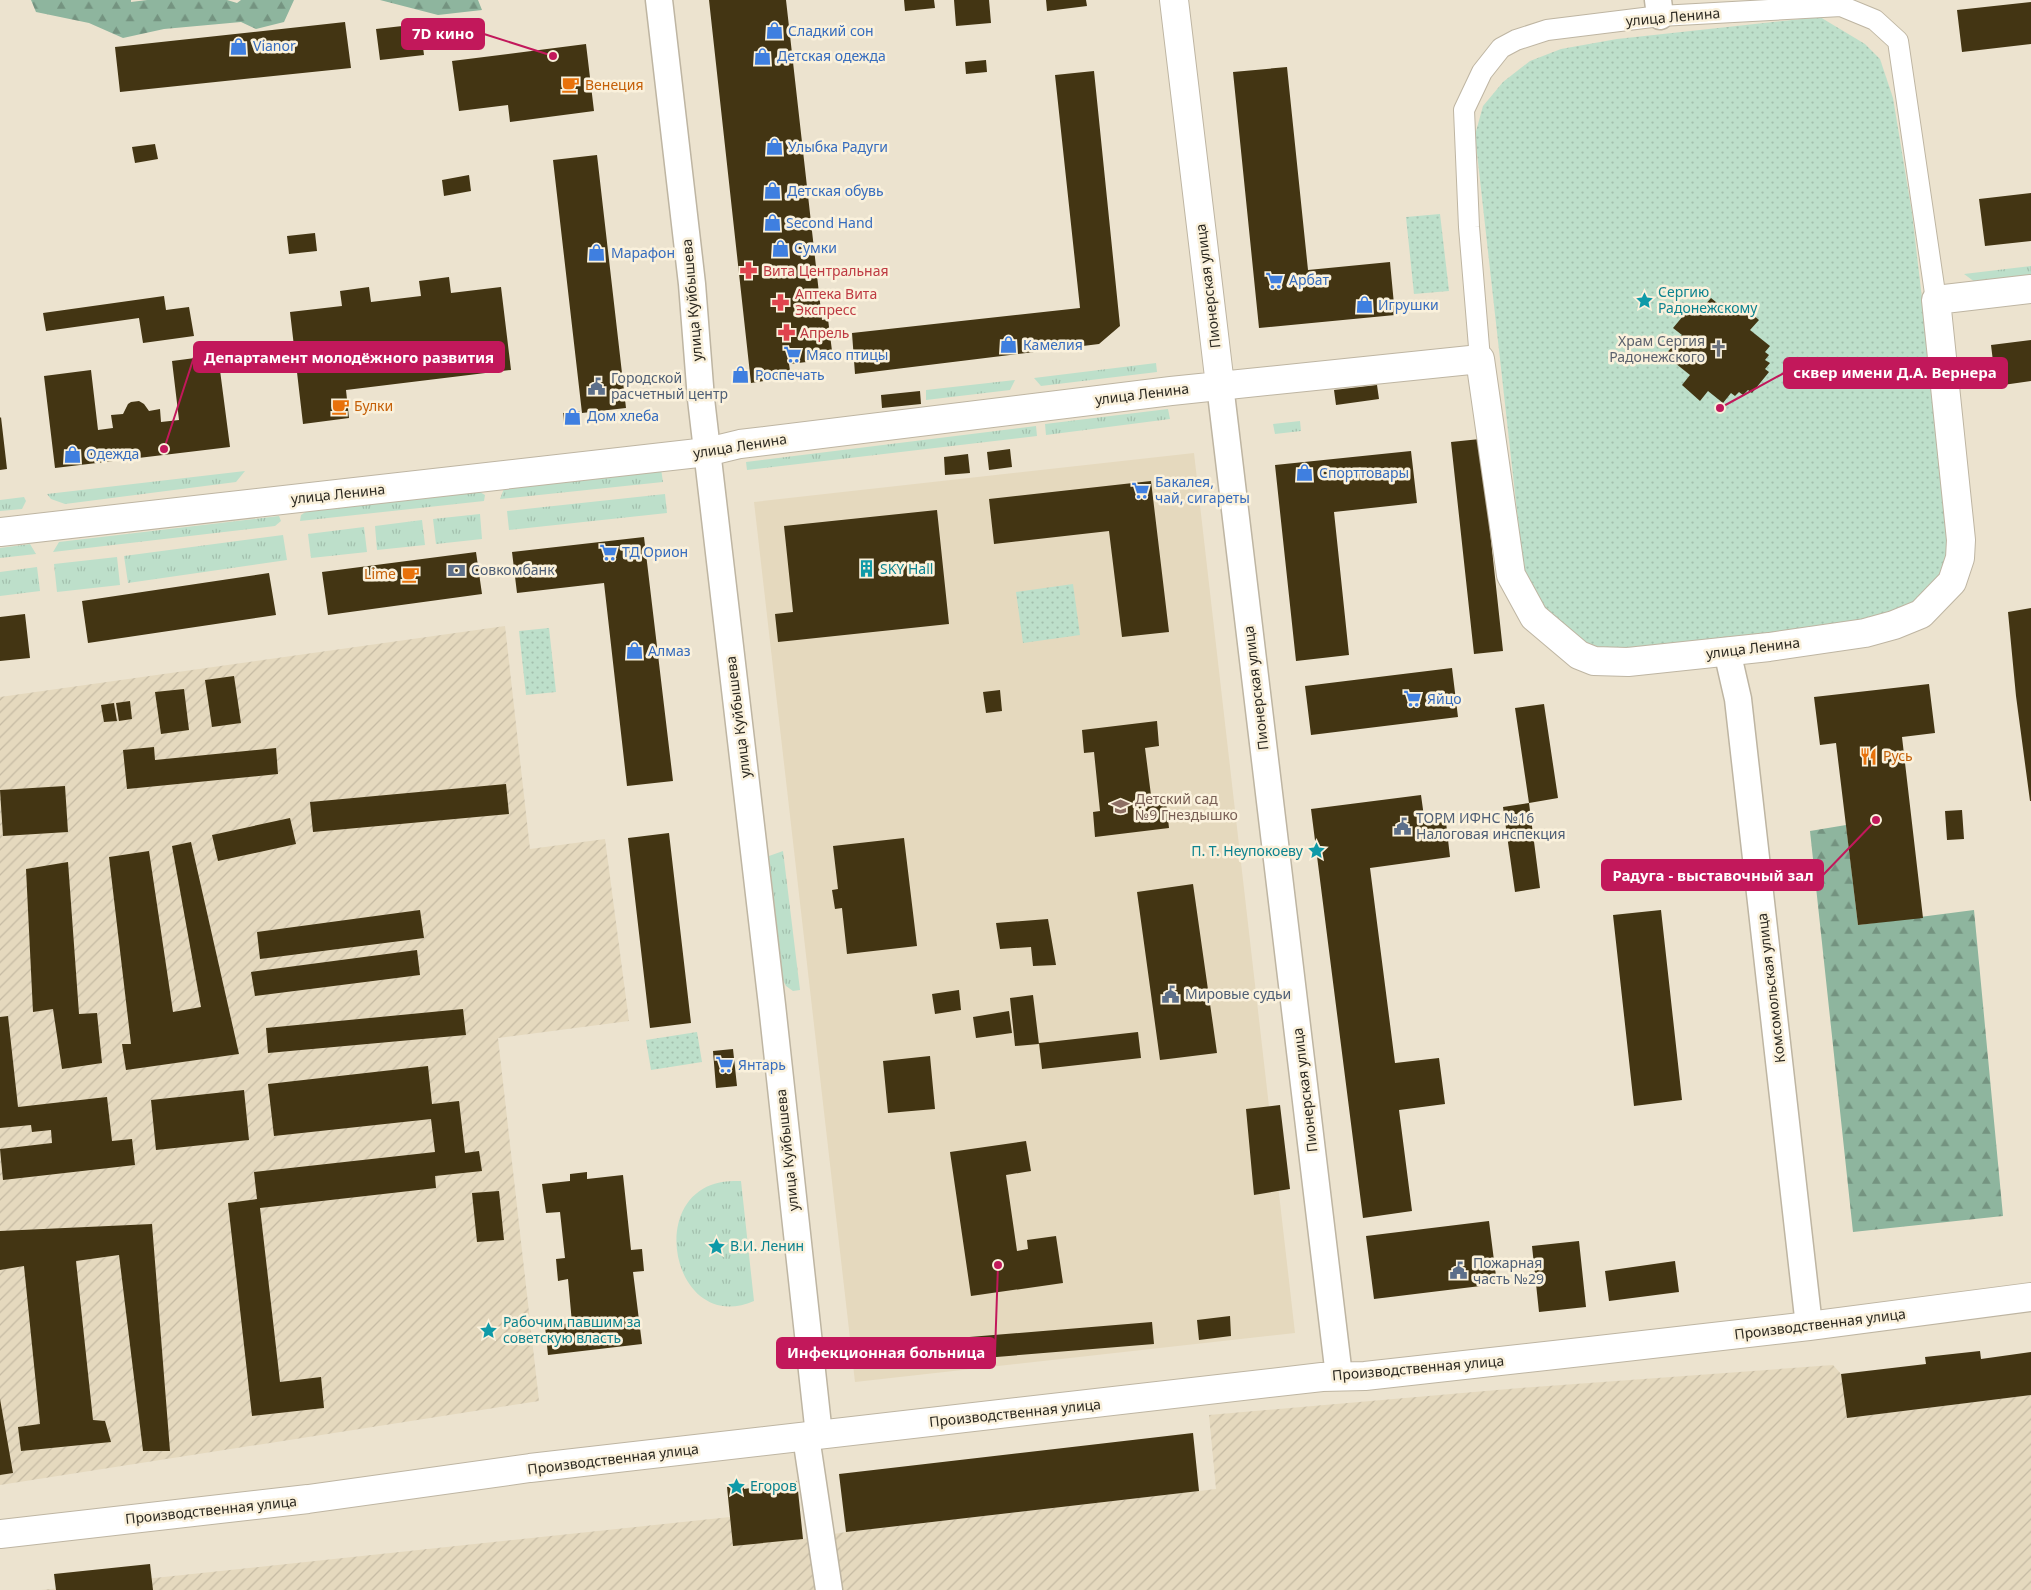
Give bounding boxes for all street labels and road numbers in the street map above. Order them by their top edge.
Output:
street label: улица Ленина [1625,3,1721,30]
street label: Пионерская улица [1190,223,1225,349]
street label: улица Куйбышева [677,238,706,362]
street label: улица Ленина [1094,378,1190,409]
street label: улица Ленина [692,429,788,462]
street label: улица Ленина [290,479,386,508]
street label: Пионерская улица [1238,625,1273,751]
street label: улица Ленина [1705,632,1801,663]
street label: улица Куйбышева [721,655,754,779]
street label: Комсомольская улица [1752,912,1789,1064]
street label: Пионерская улица [1287,1027,1322,1153]
street label: улица Куйбышева [771,1088,802,1212]
street label: Производственная улица [1733,1304,1907,1343]
street label: Производственная улица [1331,1351,1505,1384]
street label: Производственная улица [928,1394,1102,1431]
street label: Производственная улица [526,1439,700,1478]
street label: Производственная улица [124,1491,298,1528]

